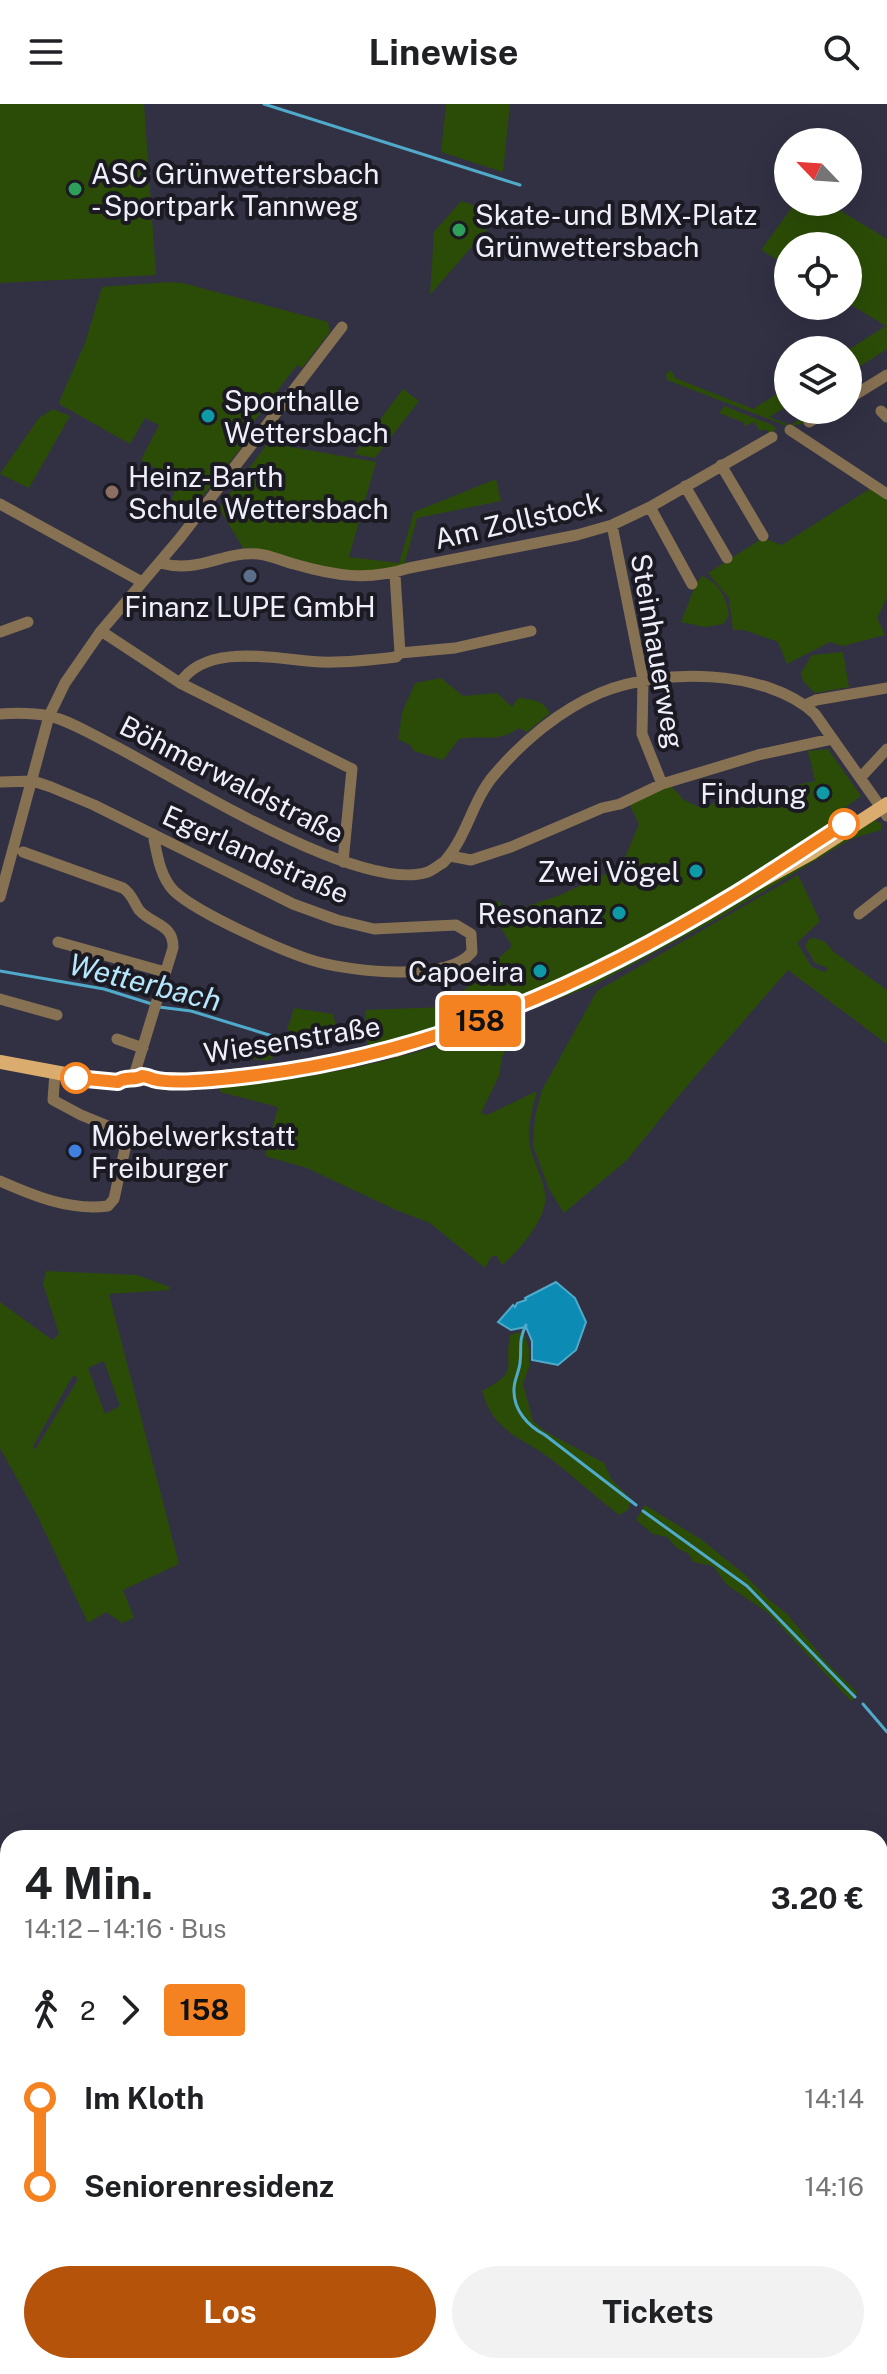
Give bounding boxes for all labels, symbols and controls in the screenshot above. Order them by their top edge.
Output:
icon: menu [24,30,68,74]
icon: search [819,30,863,74]
text: Linewise [369,31,518,73]
north arrow [774,128,862,216]
map controls [774,128,862,424]
place label: ASC Grünwettersbach - Sportpark Tannweg [91,157,379,222]
marker: ASC Grünwettersbach - Sportpark Tannweg [66,180,84,198]
place label: Skate- und BMX-Platz Grünwettersbach [475,198,757,263]
marker: Skate- und BMX-Platz Grünwettersbach [450,221,468,239]
button: locate [774,232,862,320]
button: layers [774,336,862,424]
place label: Sporthalle Wettersbach [224,384,389,449]
marker: Sporthalle Wettersbach [199,407,217,425]
place label: Heinz-Barth Schule Wettersbach [128,460,389,525]
marker: Heinz-Barth Schule Wettersbach [103,483,121,501]
street label: Am Zollstock [431,485,605,555]
street label: Steinhauerweg [625,551,691,751]
marker: Finanz LUPE GmbH [241,567,259,585]
place label: Finanz LUPE GmbH [124,590,376,623]
street label: Böhmerwaldstraße [115,708,349,850]
place label: Findung [700,777,807,810]
marker: Findung [814,784,832,802]
street label: Egerlandstraße [158,798,354,910]
unlabelled marker [829,809,859,839]
place label: Zwei Vögel [537,855,680,888]
marker: Zwei Vögel [687,862,705,880]
place label: Resonanz [478,897,603,930]
marker: Resonanz [610,904,628,922]
water label: Wetterbach [65,946,225,1018]
place label: Capoeira [408,955,524,988]
marker: Capoeira [531,962,549,980]
line badge: 158 [434,995,526,1047]
text: 158 [455,1004,505,1037]
street label: Wiesenstraße [201,1009,383,1069]
unlabelled marker [61,1063,91,1093]
place label: Möbelwerkstatt Freiburger [91,1119,296,1184]
marker: Möbelwerkstatt Freiburger [66,1142,84,1160]
text: 4 Min. [24,1857,153,1909]
text: 3.20 € [771,1880,864,1916]
text: 14:12 – 14:16 · Bus [24,1913,226,1944]
icon: walk [24,1988,68,2032]
icon: forward [108,1988,152,2032]
text: 158 [180,1993,229,2026]
text: 2 [80,1995,96,2026]
text: Im Kloth [84,2080,204,2116]
text: 14:14 [804,2083,864,2114]
text: Seniorenresidenz [84,2168,334,2204]
text: 14:16 [804,2171,864,2202]
button: Los [24,2266,436,2358]
button: Tickets [452,2266,864,2358]

